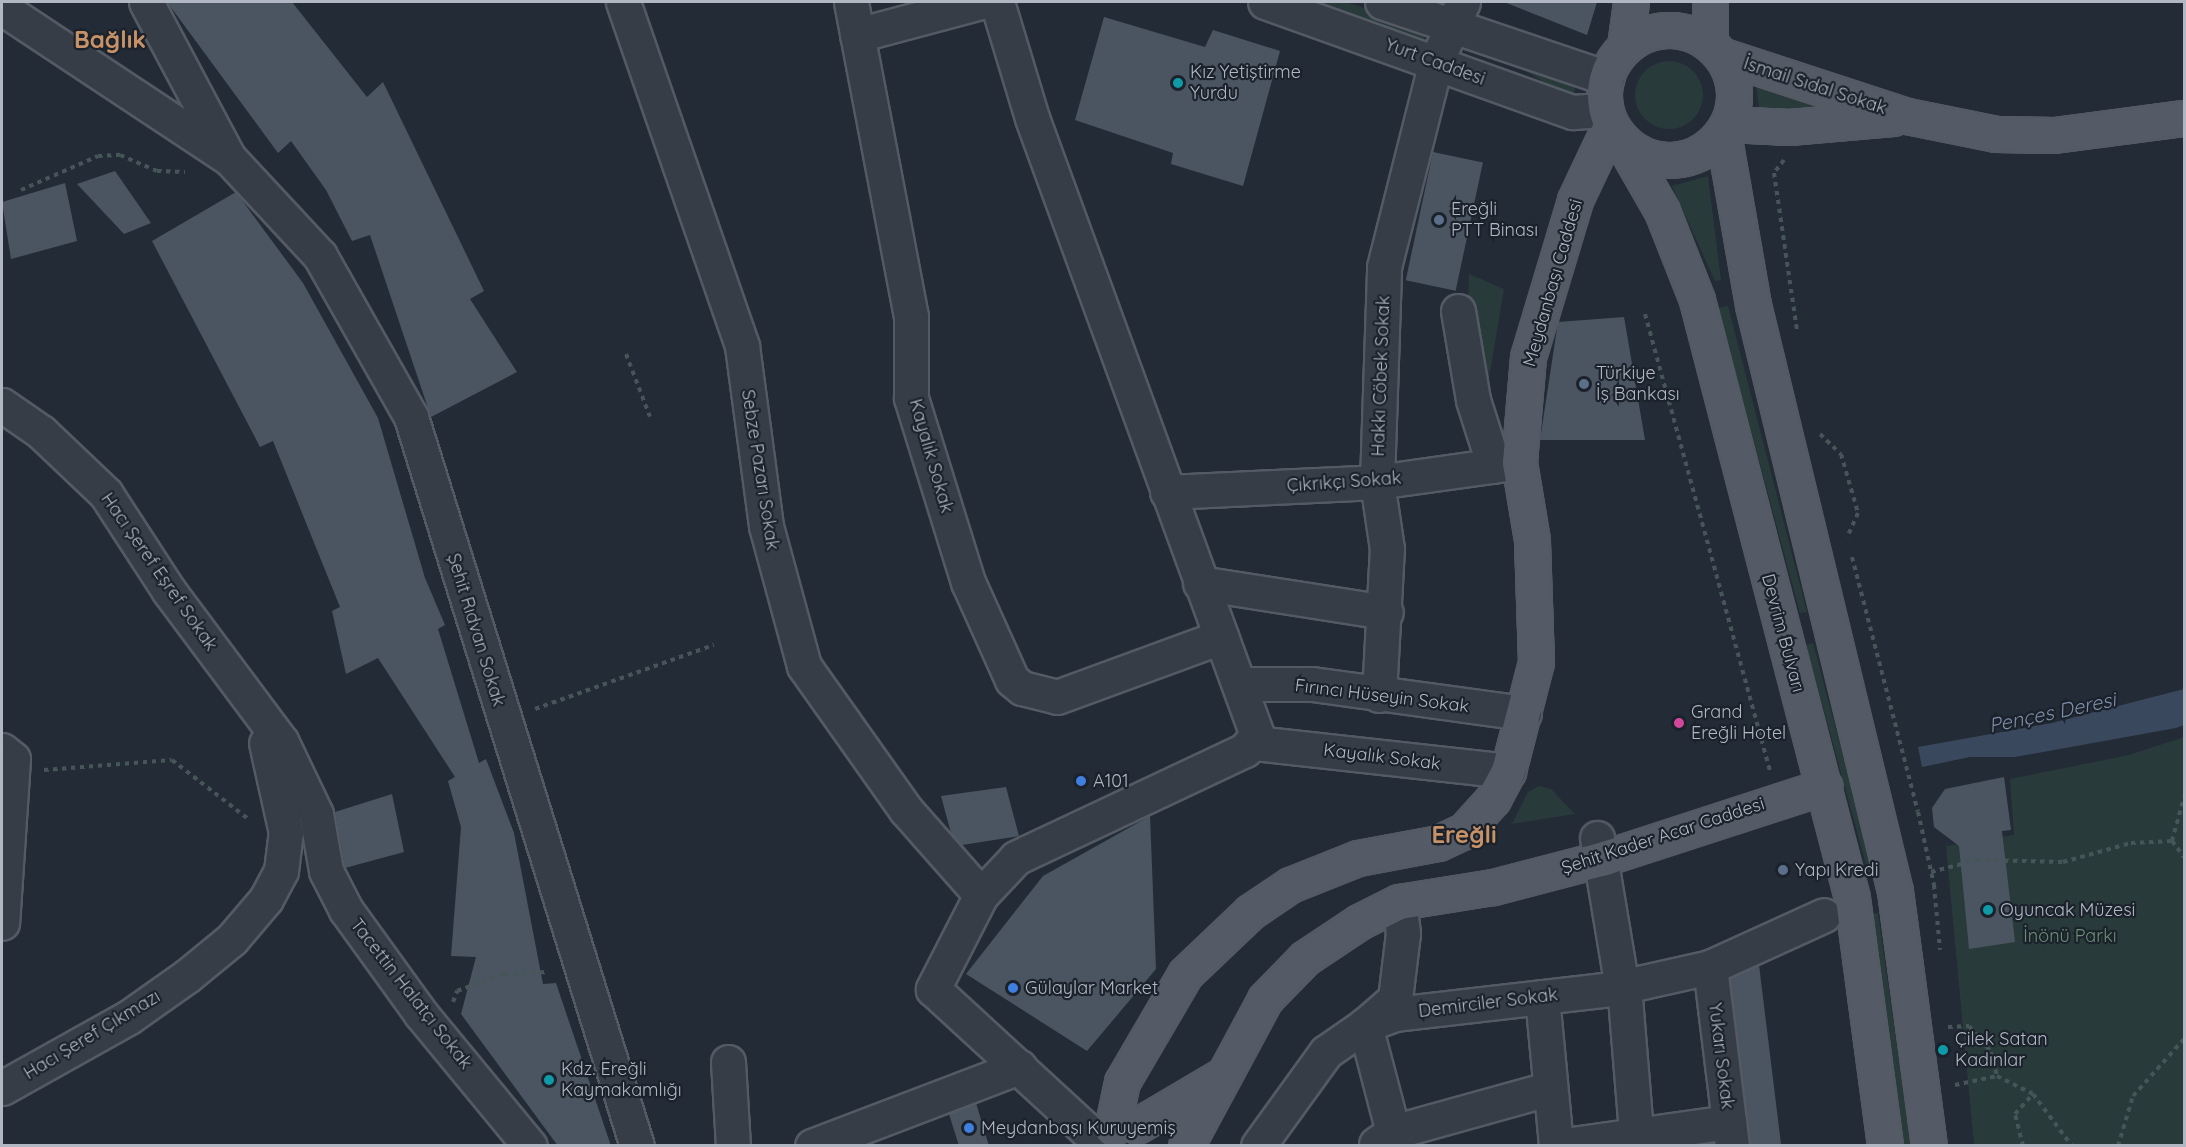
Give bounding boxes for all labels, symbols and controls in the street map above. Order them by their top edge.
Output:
district label: Bağlık [74,26,146,54]
street label: Yurt Caddesi [1382,34,1488,90]
street label: İsmail Sıdal Sokak [1741,53,1889,119]
place label: Kız Yetiştirme Yurdu [1190,62,1301,104]
marker: Kız Yetiştirme Yurdu [1171,76,1185,90]
street label: Meydanbaşı Caddesi [1519,197,1587,369]
place label: Ereğli PTT Binası [1451,199,1538,242]
marker: Ereğli PTT Binası [1432,213,1446,227]
street label: Hakkı Cöbek Sokak [1367,295,1395,457]
place label: Türkiye İş Bankası [1596,363,1680,406]
marker: Türkiye İş Bankası [1577,377,1591,391]
street label: Sebze Pazarı Sokak [737,388,783,552]
street label: Kayalık Sokak [904,396,958,516]
street label: Çıkrıkçı Sokak [1286,467,1402,497]
street label: Hacı Şeref Eşref Sokak [96,489,222,655]
street label: Şehit Rıdvan Sokak [442,551,510,709]
street label: Devrim Bulvarı [1757,571,1809,695]
street label: Fırıncı Hüseyin Sokak [1294,675,1470,717]
water label: Pençes Deresi [1986,687,2118,737]
place label: Grand Ereğli Hotel [1691,702,1786,744]
marker: Grand Ereğli Hotel [1672,716,1686,730]
street label: Kayalık Sokak [1322,739,1442,775]
place label: A101 [1093,770,1129,792]
marker: A101 [1074,774,1088,788]
street label: Şehit Kader Acar Caddesi [1559,793,1767,879]
district label: Ereğli [1431,821,1497,849]
place label: Yapı Kredi [1795,859,1879,881]
marker: Yapı Kredi [1776,863,1790,877]
place label: Oyuncak Müzesi [2000,899,2135,921]
marker: Oyuncak Müzesi [1981,903,1995,917]
street label: Tacettin Halatçı Sokak [346,914,476,1074]
park label: İnönü Parkı [2023,925,2117,947]
place label: Gülaylar Market [1025,977,1158,999]
marker: Gülaylar Market [1006,981,1020,995]
street label: Demirciler Sokak [1417,984,1559,1022]
street label: Hacı Şeref Çıkmazı [20,986,164,1084]
street label: Yukarı Sokak [1704,1001,1738,1111]
place label: Çilek Satan Kadınlar [1955,1029,2048,1072]
marker: Çilek Satan Kadınlar [1936,1043,1950,1057]
place label: Kdz. Ereğli Kaymakamlığı [561,1059,682,1102]
marker: Kdz. Ereğli Kaymakamlığı [542,1073,556,1087]
place label: Meydanbaşı Kuruyemiş [981,1117,1176,1139]
marker: Meydanbaşı Kuruyemiş [962,1121,976,1135]

